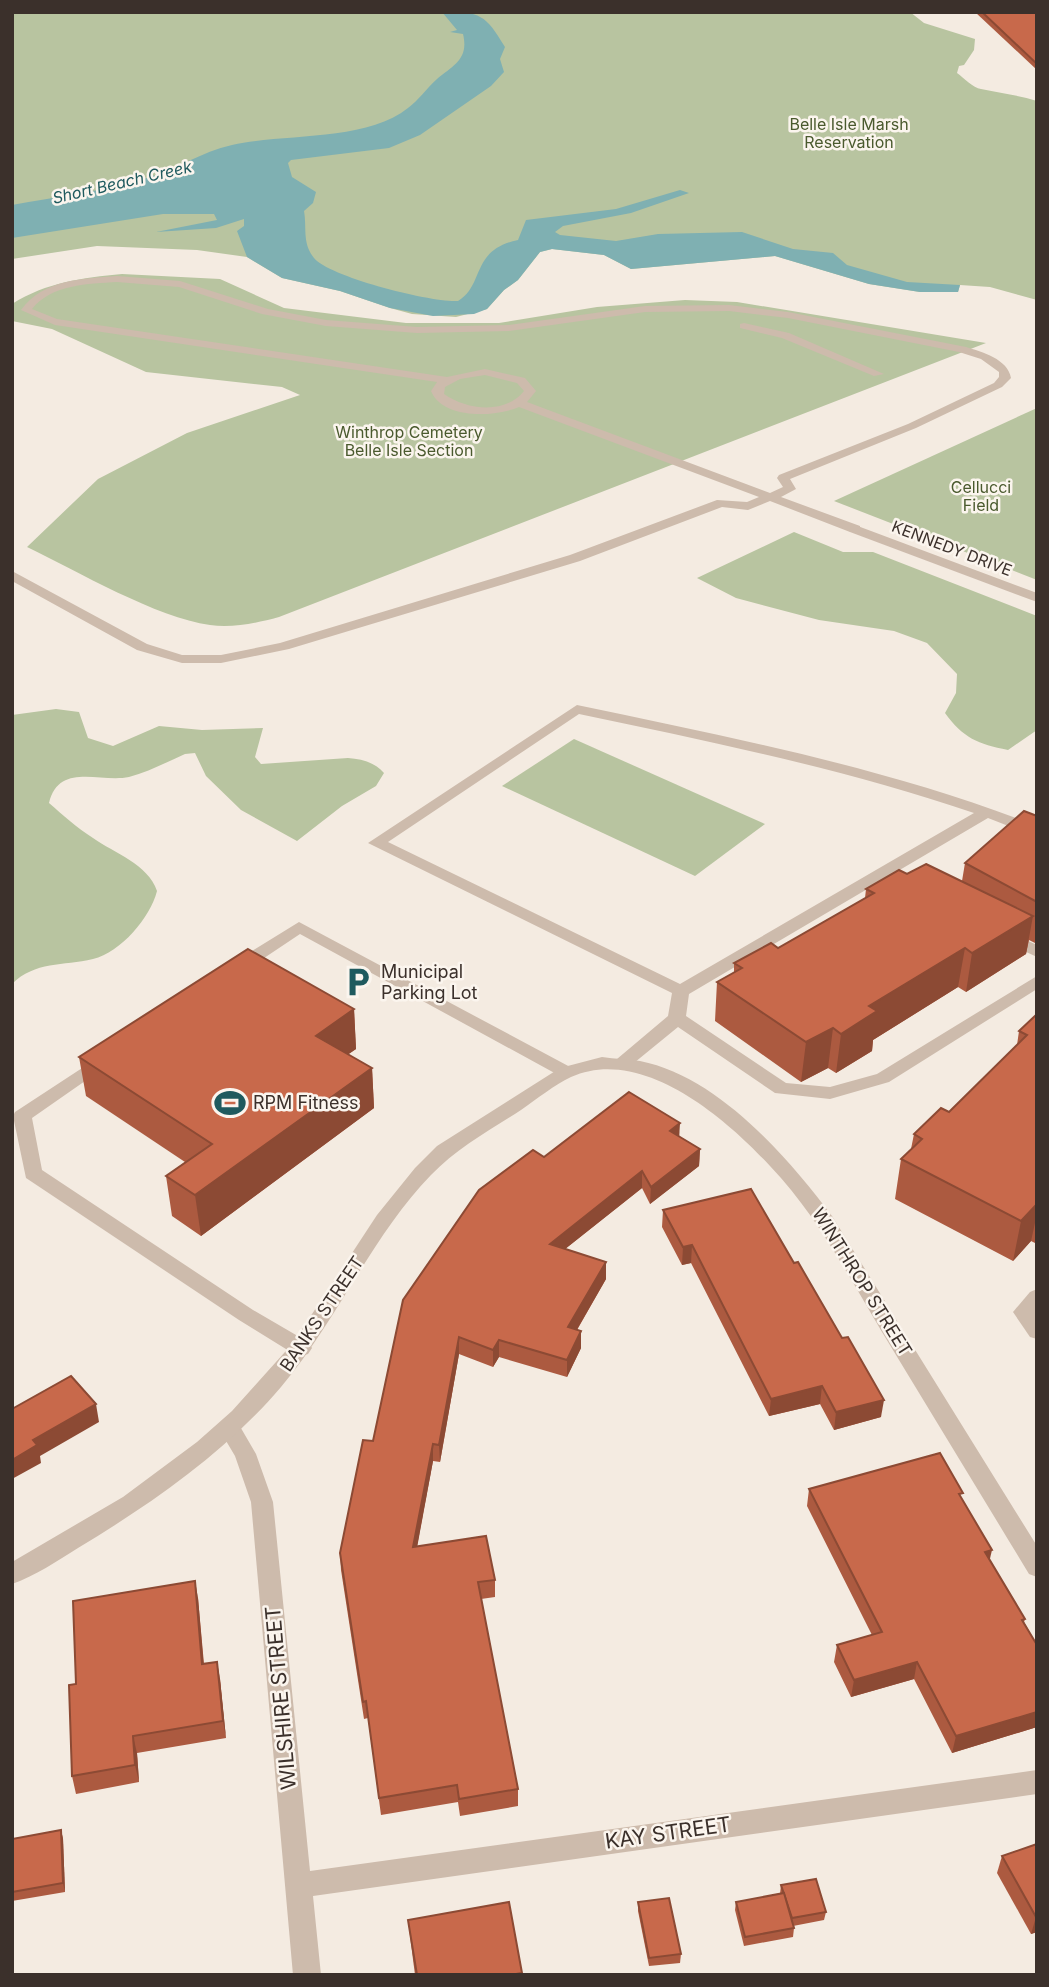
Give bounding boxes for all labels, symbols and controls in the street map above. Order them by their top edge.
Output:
park label: Belle Isle Marsh Reservation [789,114,909,152]
water label: Short Beach Creek [50,156,194,208]
park label: Winthrop Cemetery Belle Isle Section [335,422,483,460]
park label: Cellucci Field [951,477,1011,515]
street label: KENNEDY DRIVE [889,516,1015,580]
place label: Municipal Parking Lot [381,961,478,1003]
parking icon: Municipal Parking Lot [341,965,375,999]
sports icon: RPM Fitness [213,1086,247,1120]
place label: RPM Fitness [253,1092,358,1113]
street label: WINTHROP STREET [808,1204,917,1360]
street label: BANKS STREET [275,1252,368,1375]
street label: WILSHIRE STREET [260,1605,301,1791]
street label: KAY STREET [604,1811,732,1854]

